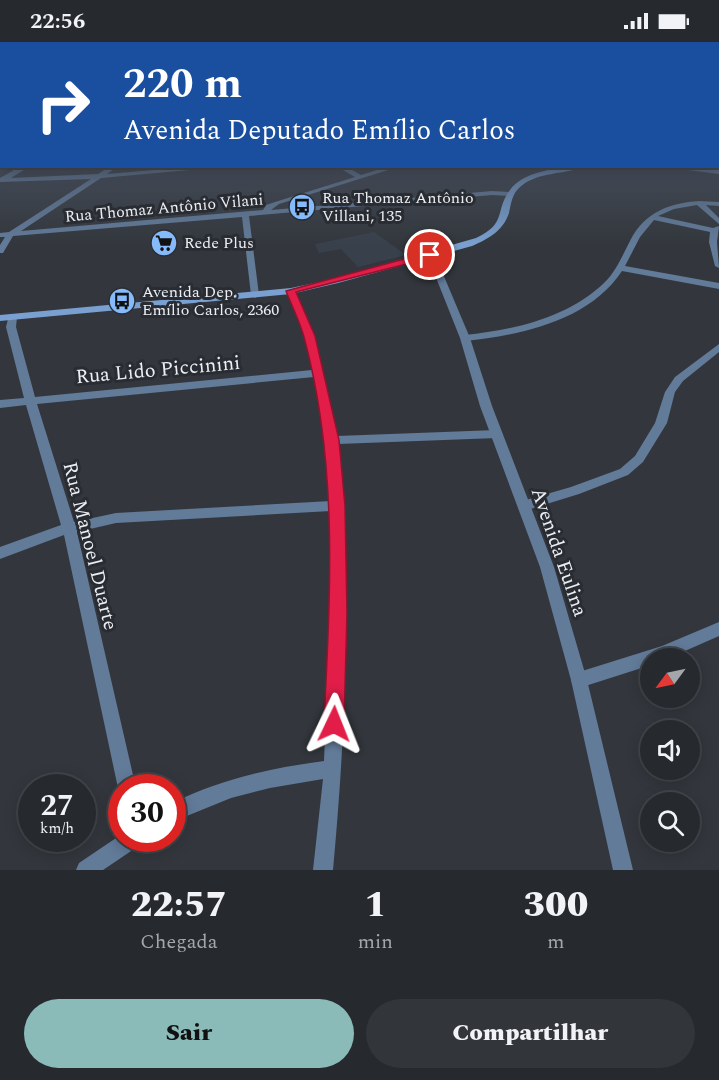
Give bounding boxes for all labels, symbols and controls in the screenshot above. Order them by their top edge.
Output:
text: 22:56 [30,5,85,38]
text: 220 m [123,53,242,116]
icon: right [24,66,102,144]
text: Avenida Deputado Emílio Carlos [123,110,515,152]
place label: Rua Thomaz Antônio Villani, 135 [322,186,474,228]
street label: Rua Thomaz Antônio Vilani [64,187,264,229]
bus stop icon: Rua Thomaz Antônio Villani, 135 [287,192,317,222]
supermarket icon: Rede Plus [149,228,179,258]
pin [404,229,455,280]
place label: Rede Plus [184,231,254,255]
icon: arrive [413,238,446,271]
place label: Avenida Dep. Emílio Carlos, 2360 [142,280,279,322]
bus stop icon: Avenida Dep. Emílio Carlos, 2360 [107,286,137,316]
street label: Rua Lido Piccinini [74,348,242,392]
street label: Rua Manoel Duarte [55,459,125,633]
street label: Avenida Eulina [523,483,595,621]
north arrow [640,648,700,708]
map controls [640,648,700,852]
position arrow [302,692,366,756]
button: sound [640,720,700,780]
speed limit sign: 30 [108,774,186,852]
text: 27 [40,783,74,829]
button: search [640,792,700,852]
text: km/h [40,817,74,840]
text: 22:57 [131,878,227,933]
text: 1 [365,878,386,933]
text: 300 [524,878,588,933]
text: Chegada [140,927,218,957]
text: min [358,927,393,957]
text: m [547,927,565,957]
button: Sair [24,999,354,1068]
button: Compartilhar [366,999,695,1068]

